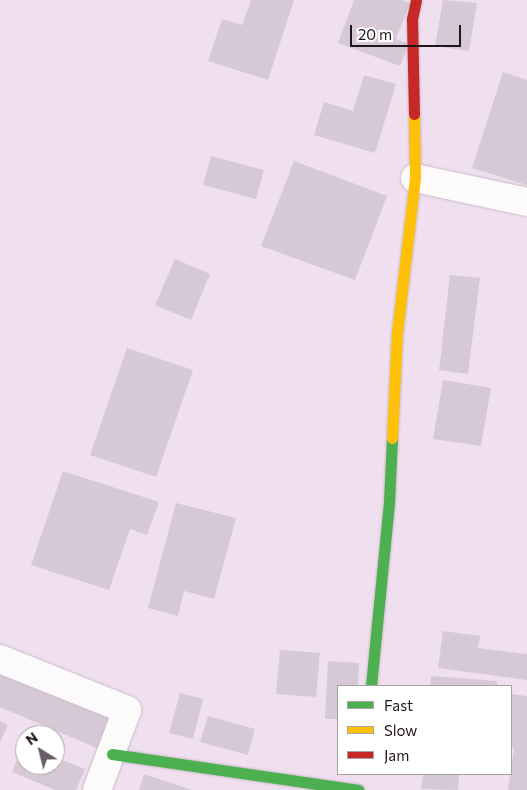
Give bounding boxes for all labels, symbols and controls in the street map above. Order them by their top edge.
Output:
scale bar [352,15,463,47]
text: 20 m [358,25,392,43]
legend [337,685,512,775]
text: Fast [384,696,413,714]
text: Slow [384,721,417,739]
north arrow [15,725,65,775]
text: N [22,728,41,748]
text: Jam [384,746,409,764]

